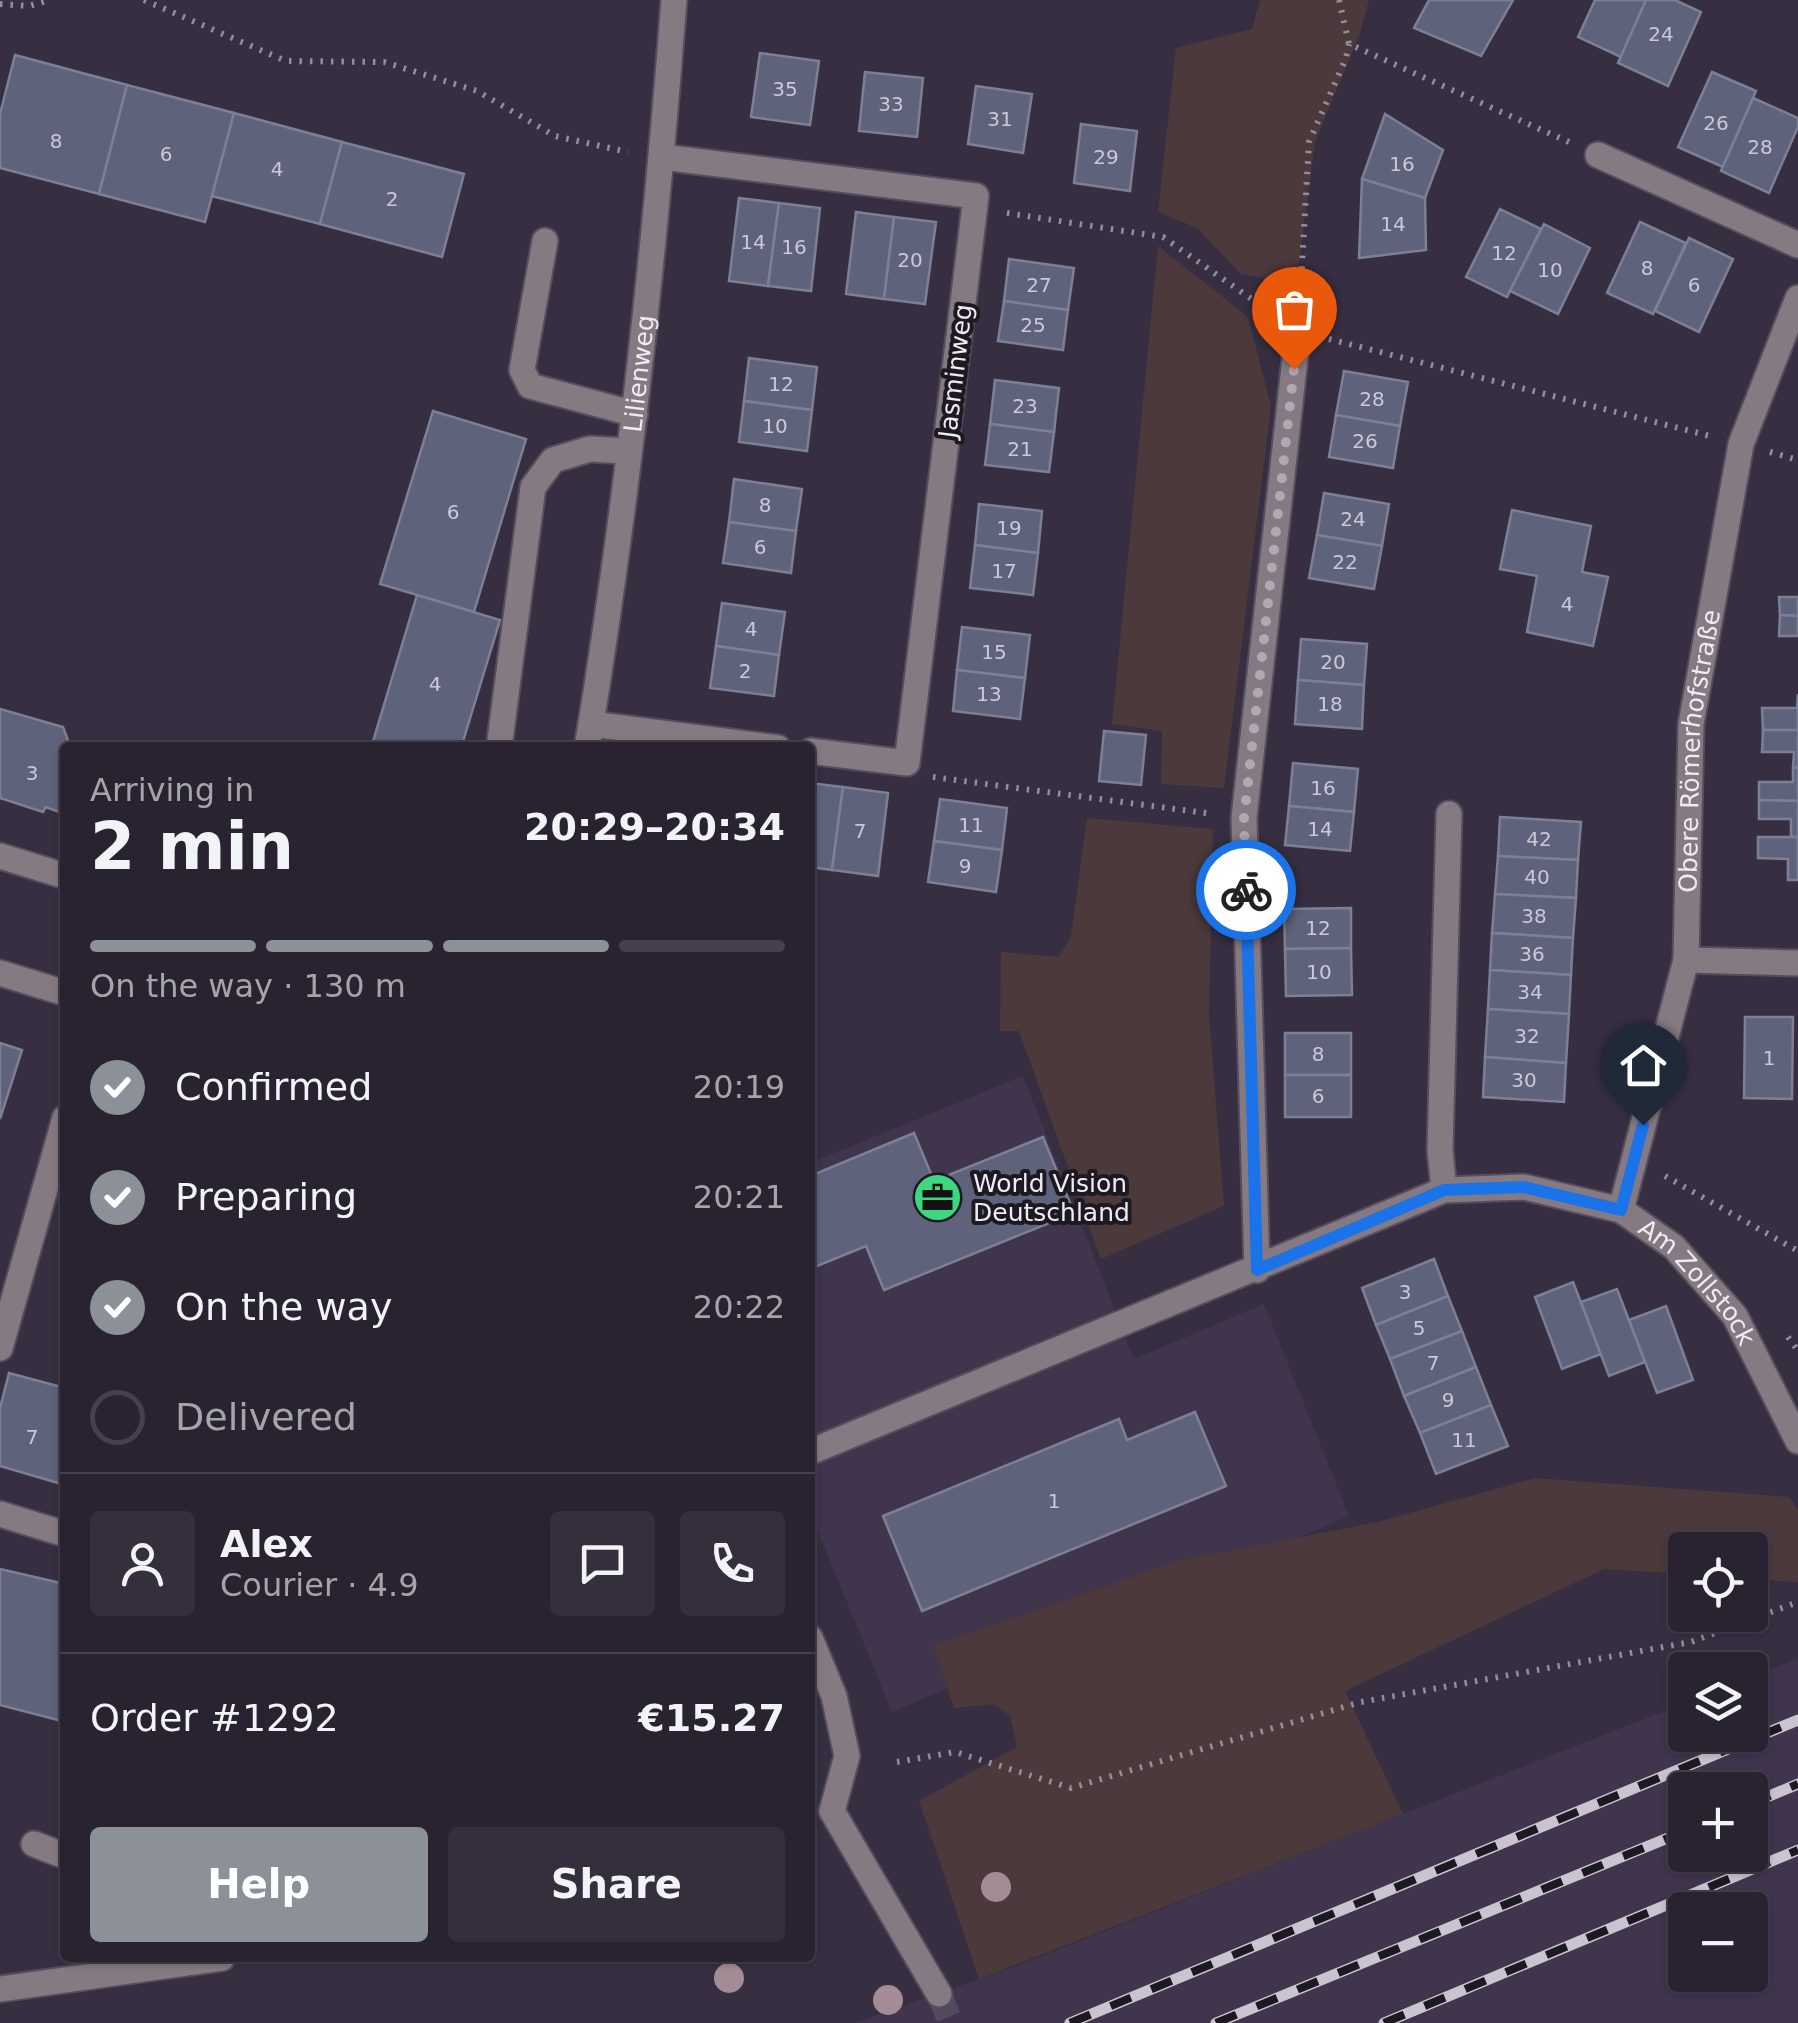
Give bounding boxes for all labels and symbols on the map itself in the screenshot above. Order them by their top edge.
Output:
house number: 24 [1648,22,1674,46]
house number: 35 [772,77,798,101]
house number: 33 [878,92,904,116]
house number: 31 [987,107,1013,131]
house number: 26 [1703,111,1729,135]
house number: 8 [50,129,62,153]
house number: 28 [1747,135,1773,159]
house number: 6 [160,142,172,166]
house number: 29 [1093,145,1119,169]
house number: 16 [1389,152,1415,176]
house number: 4 [271,157,283,181]
house number: 2 [386,187,398,211]
house number: 14 [1380,212,1406,236]
house number: 14 [740,230,766,254]
house number: 16 [781,235,807,259]
house number: 12 [1491,241,1517,265]
house number: 20 [897,248,923,272]
house number: 8 [1641,256,1653,280]
house number: 10 [1537,258,1563,282]
pin [1252,267,1337,370]
house number: 27 [1026,273,1052,297]
house number: 6 [1688,273,1700,297]
street label: Jasminweg [933,303,978,442]
house number: 25 [1020,313,1046,337]
street label: Lilienweg [618,314,660,434]
house number: 12 [768,372,794,396]
house number: 28 [1359,387,1385,411]
house number: 23 [1012,394,1038,418]
house number: 10 [762,414,788,438]
house number: 26 [1352,429,1378,453]
house number: 21 [1007,437,1033,461]
house number: 8 [759,493,771,517]
house number: 6 [447,500,459,524]
house number: 24 [1340,507,1366,531]
house number: 19 [996,516,1022,540]
house number: 6 [754,535,766,559]
house number: 22 [1332,550,1358,574]
house number: 17 [991,559,1017,583]
house number: 4 [1561,592,1573,616]
street label: Obere Römerhofstraße [1673,607,1726,893]
house number: 4 [745,617,757,641]
house number: 15 [981,640,1007,664]
house number: 20 [1320,650,1346,674]
house number: 2 [739,659,751,683]
house number: 4 [429,672,441,696]
house number: 13 [976,682,1002,706]
house number: 18 [1317,692,1343,716]
house number: 3 [26,761,38,785]
house number: 16 [1310,776,1336,800]
house number: 11 [958,813,984,837]
house number: 14 [1307,817,1333,841]
house number: 7 [854,819,866,843]
house number: 42 [1526,827,1552,851]
courier [1196,840,1296,940]
house number: 9 [959,854,971,878]
house number: 40 [1524,865,1550,889]
house number: 38 [1521,904,1547,928]
house number: 12 [1305,916,1331,940]
house number: 36 [1519,942,1545,966]
house number: 10 [1306,960,1332,984]
house number: 34 [1517,980,1543,1004]
pin [1601,1023,1686,1126]
house number: 32 [1514,1024,1540,1048]
house number: 8 [1312,1042,1324,1066]
house number: 1 [1763,1046,1775,1070]
house number: 30 [1511,1068,1537,1092]
house number: 6 [1312,1084,1324,1108]
place label: World Vision Deutschland [973,1169,1130,1227]
office icon: World Vision Deutschland [912,1171,964,1223]
street label: Am Zollstock [1633,1213,1761,1351]
house number: 3 [1399,1280,1411,1304]
house number: 5 [1413,1316,1425,1340]
house number: 7 [1427,1351,1439,1375]
house number: 9 [1442,1388,1454,1412]
house number: 7 [26,1425,38,1449]
house number: 11 [1451,1428,1477,1452]
house number: 1 [1048,1489,1060,1513]

